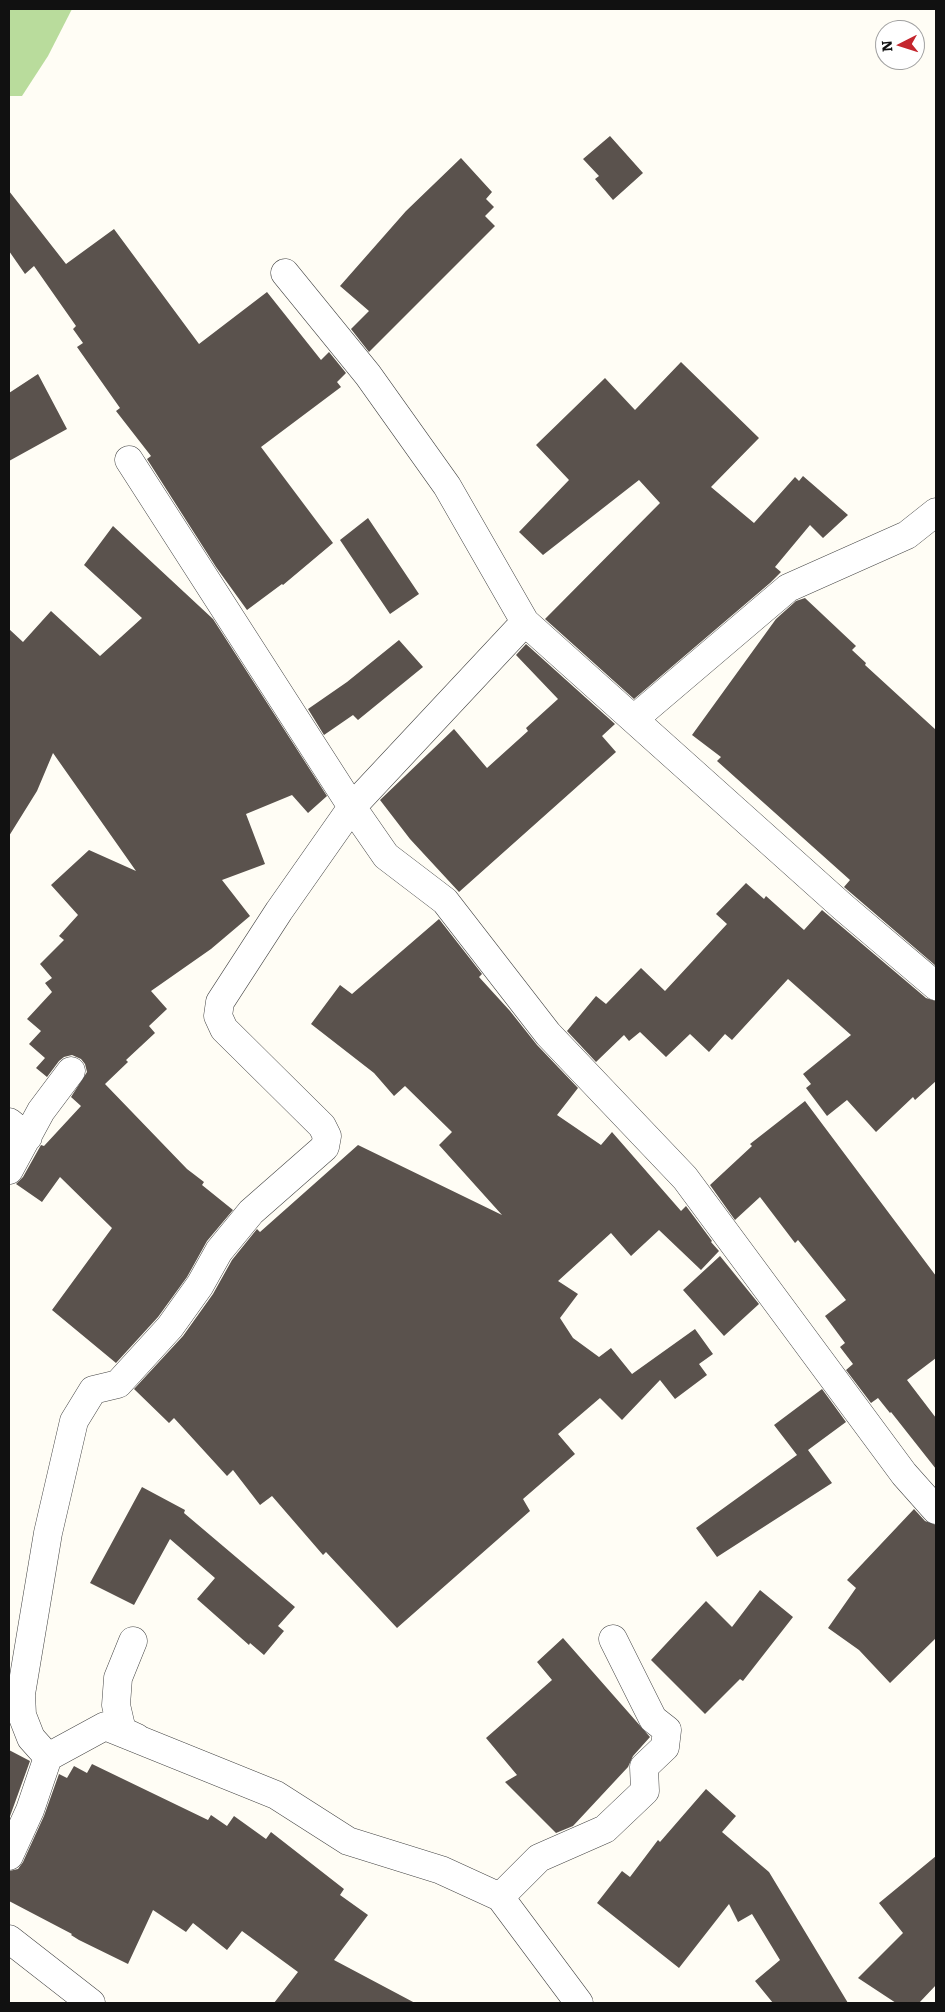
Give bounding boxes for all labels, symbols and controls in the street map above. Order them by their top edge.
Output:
north arrow [875,20,925,70]
text: N [876,39,897,53]

